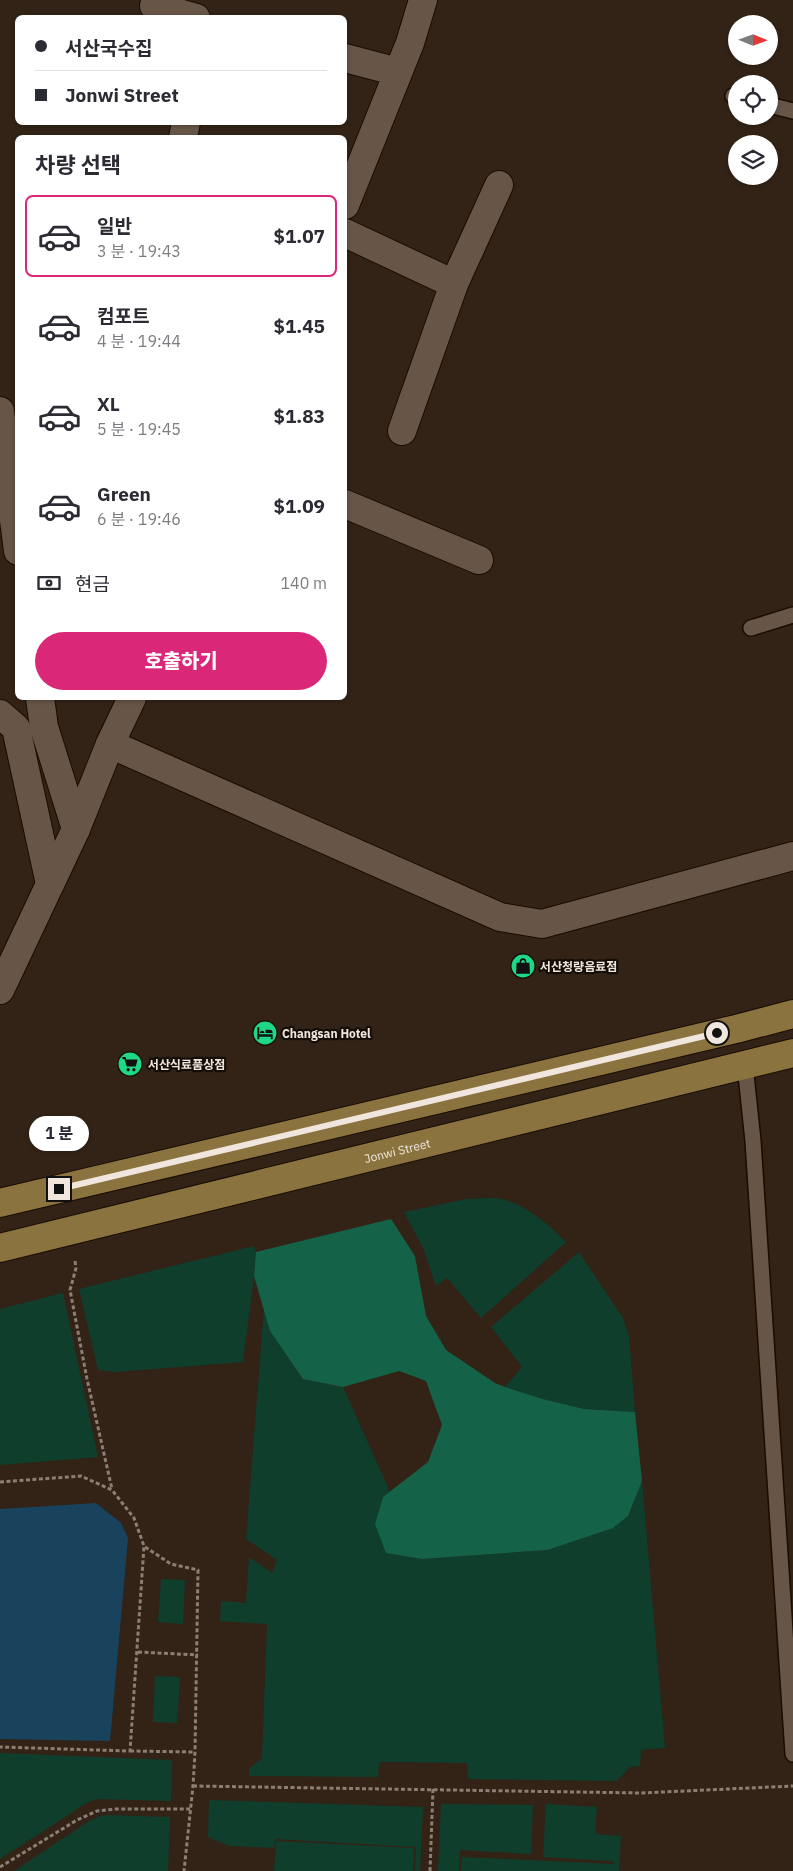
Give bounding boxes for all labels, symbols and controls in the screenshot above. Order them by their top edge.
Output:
north arrow [728,15,778,65]
map controls [728,15,778,185]
text: 서산국수집 [65,36,152,60]
button: locate [728,75,778,125]
text: Jonwi Street [65,83,179,107]
button: layers [728,135,778,185]
text: 차량 선택 [35,150,121,179]
icon: car [37,214,82,259]
text: 일반 [97,214,132,238]
text: $1.07 [273,224,325,248]
text: 3 분 · 19:43 [97,241,181,261]
icon: car [37,304,82,349]
text: 컴포트 [97,304,149,328]
text: $1.45 [273,314,325,338]
text: 4 분 · 19:44 [97,331,181,351]
text: XL [97,392,120,416]
icon: car [37,394,82,439]
text: $1.83 [273,404,325,428]
text: 5 분 · 19:45 [97,419,181,439]
text: Green [97,482,151,506]
icon: car [37,484,82,529]
text: $1.09 [273,494,325,518]
text: 6 분 · 19:46 [97,509,181,529]
icon: cash [35,569,63,597]
text: 현금 [75,572,110,596]
text: 140 m [280,573,327,593]
button: 호출하기 [35,632,327,690]
shop icon: 서산청량음료점 [510,953,536,979]
place label: 서산청량음료점 [540,959,617,974]
hotel icon: Changsan Hotel [252,1020,278,1046]
route start [706,1022,728,1044]
place label: Changsan Hotel [282,1026,371,1041]
supermarket icon: 서산식료품상점 [117,1051,143,1077]
place label: 서산식료품상점 [148,1057,225,1072]
callout: 1 분 [29,1116,89,1152]
text: 1 분 [45,1123,73,1143]
street label: Jonwi Street [363,1135,432,1166]
route end [48,1178,70,1200]

